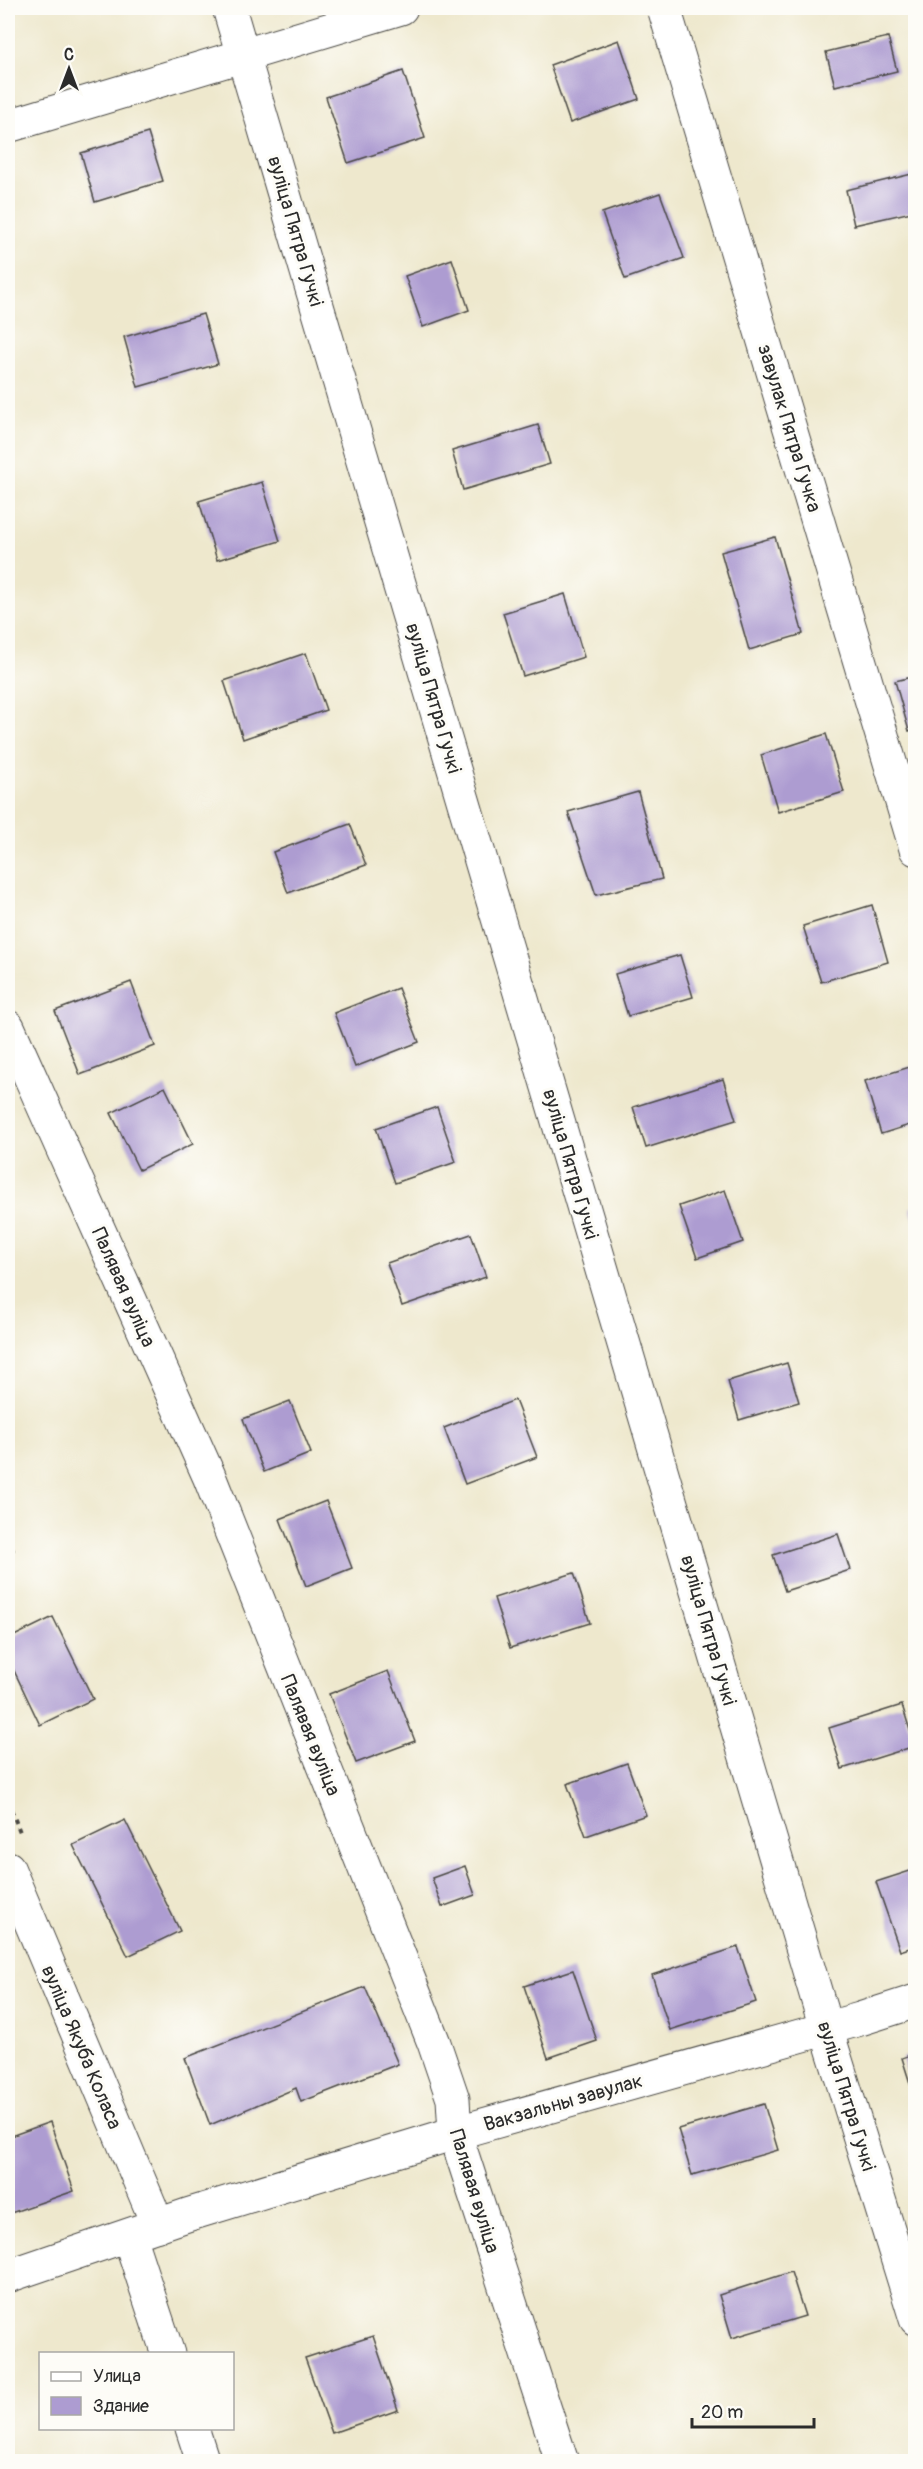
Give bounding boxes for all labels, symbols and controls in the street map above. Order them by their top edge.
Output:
north arrow [39,39,99,99]
text: С [64,45,74,65]
street label: вуліца Пятра Гучкі [262,153,329,309]
street label: завулак Пятра Гучка [752,341,827,515]
street label: вуліца Пятра Гучкі [400,620,467,776]
street label: вуліца Пятра Гучкі [537,1086,604,1242]
street label: Палявая вуліца [86,1223,161,1351]
street label: вуліца Пятра Гучкі [675,1552,742,1708]
street label: Палявая вуліца [275,1671,346,1799]
street label: вуліца Якуба Коласа [36,1961,127,2133]
street label: вуліца Пятра Гучкі [812,2018,881,2174]
street label: Вакзальны завулак [481,2068,646,2137]
street label: Палявая вуліца [444,2126,505,2256]
legend [39,2352,234,2430]
text: Улица [93,2365,141,2388]
scale bar [692,2391,814,2429]
text: Здание [93,2395,149,2418]
text: 20 m [701,2401,743,2424]

